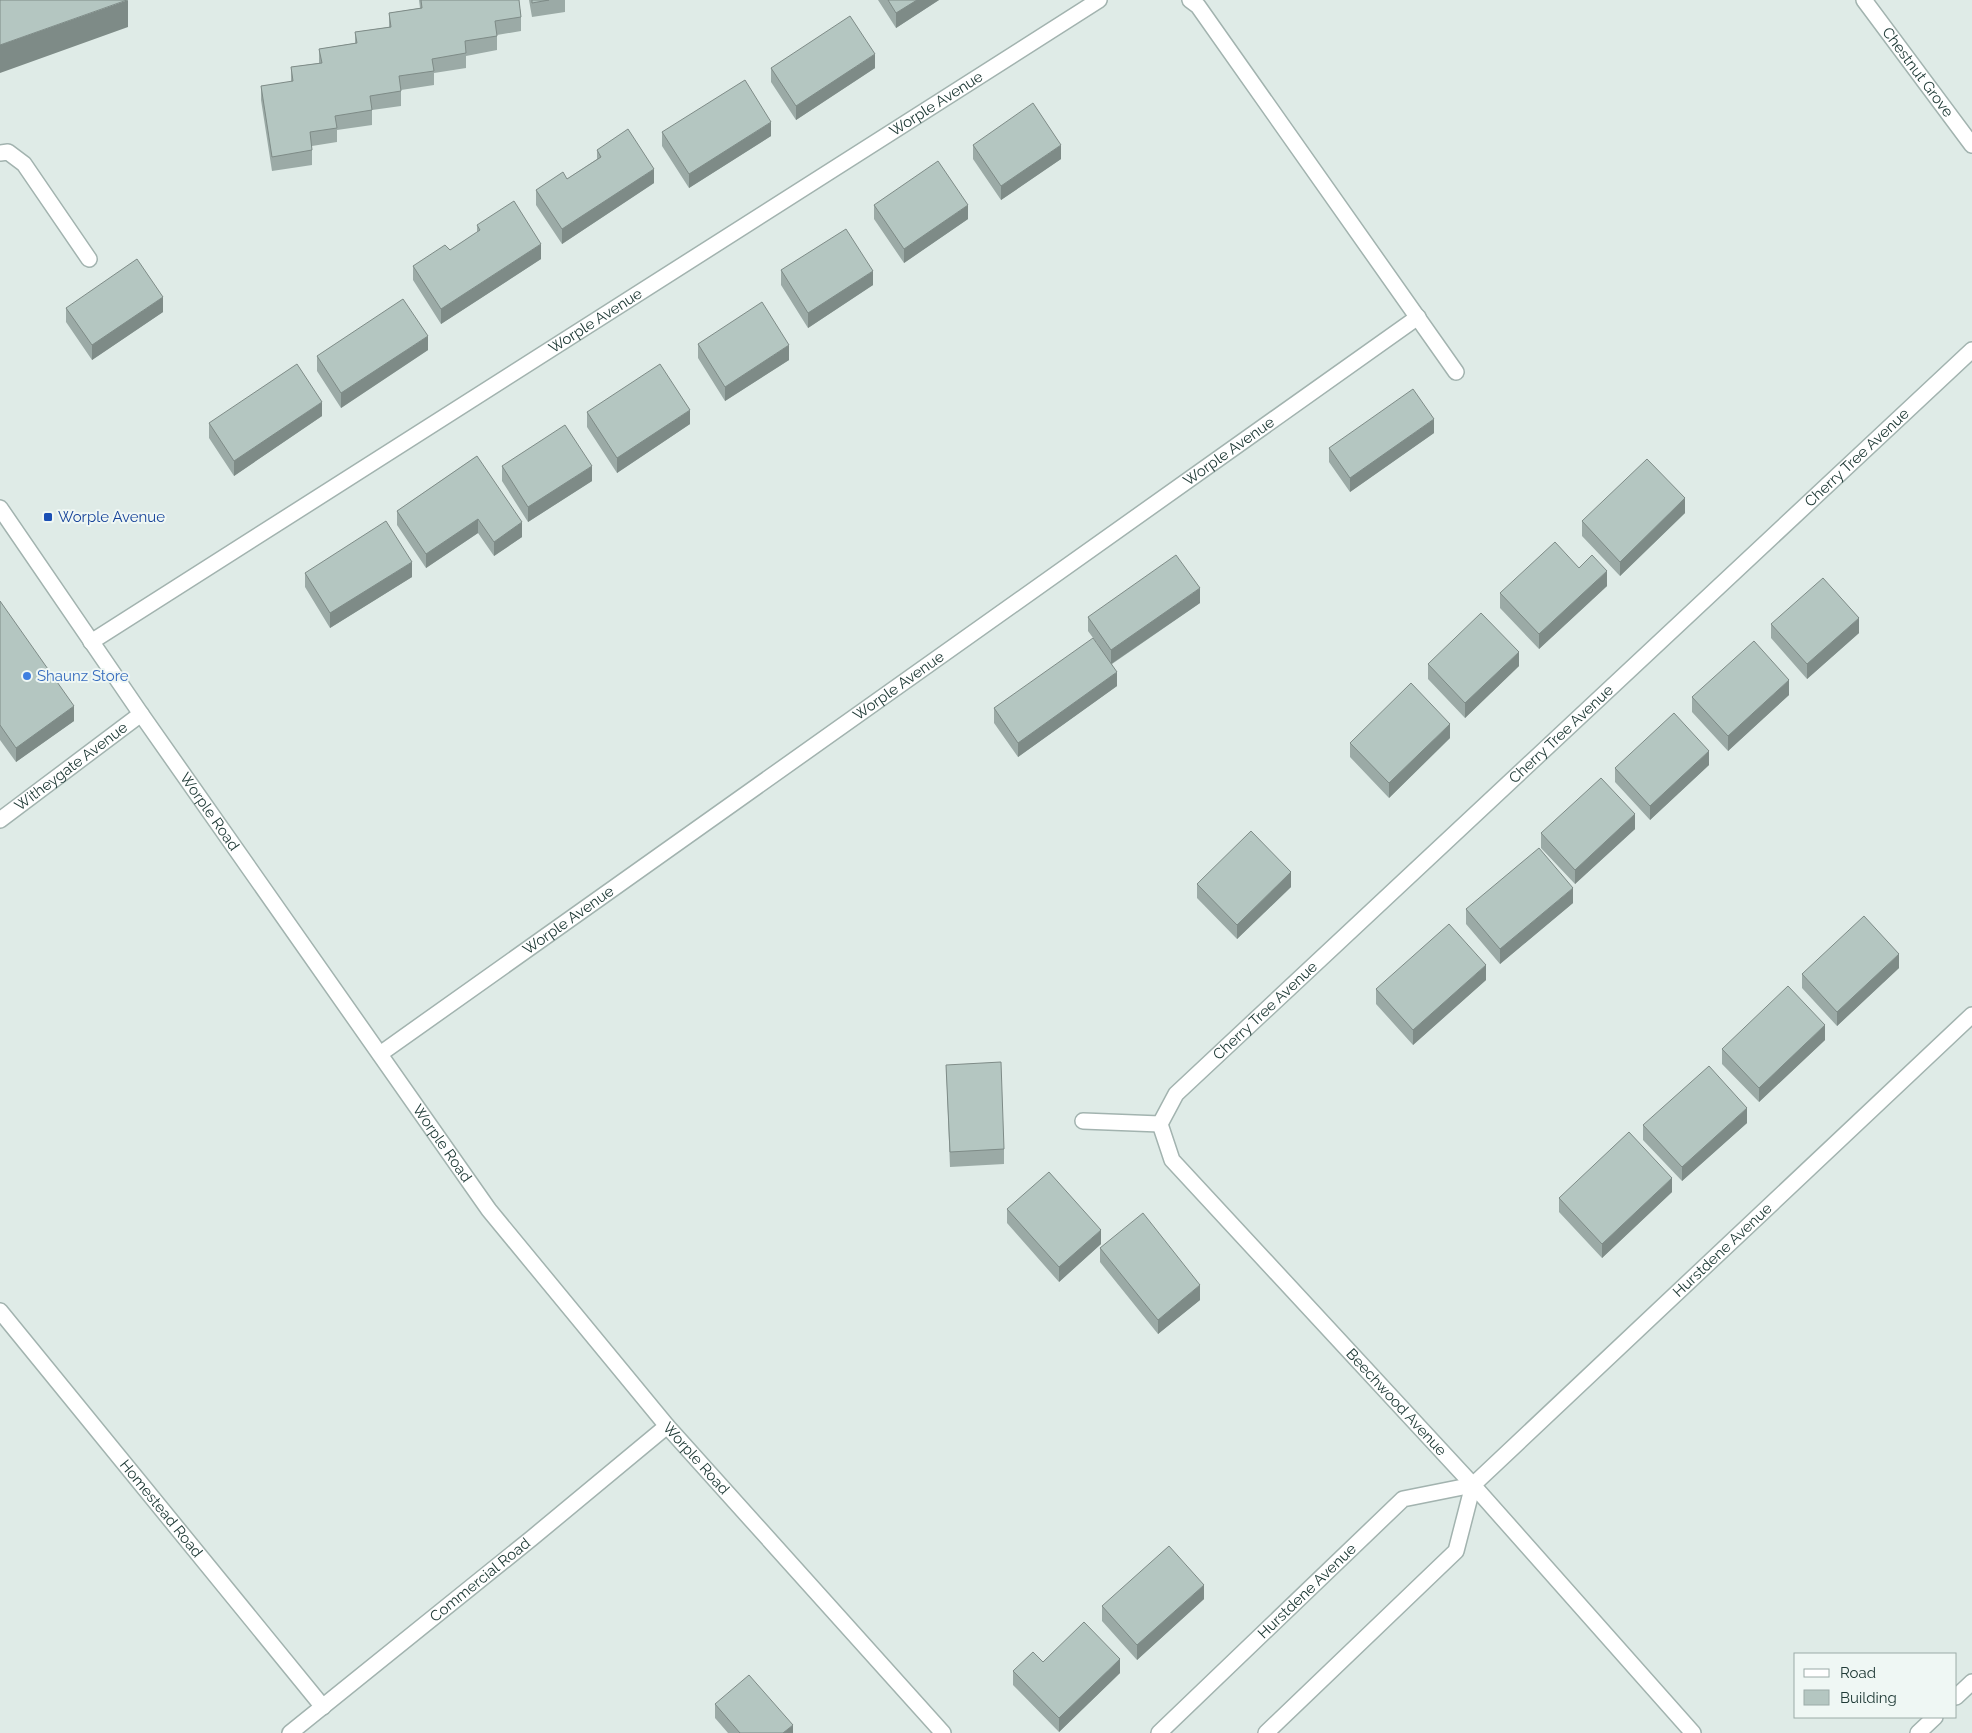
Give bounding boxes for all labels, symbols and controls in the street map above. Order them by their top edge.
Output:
street label: Chestnut Grove [1878,24,1957,121]
street label: Worple Avenue [886,67,986,140]
street label: Worple Avenue [545,284,646,357]
street label: Cherry Tree Avenue [1801,404,1913,511]
street label: Worple Avenue [1180,413,1278,490]
place label: Worple Avenue [58,508,165,526]
marker: Worple Avenue [42,511,54,523]
street label: Worple Avenue [850,647,948,724]
place label: Shaunz Store [37,667,129,685]
marker: Shaunz Store [21,670,33,682]
street label: Cherry Tree Avenue [1505,681,1617,787]
street label: Witheygate Avenue [11,718,131,815]
street label: Worple Road [176,769,243,854]
street label: Worple Avenue [519,882,617,959]
street label: Cherry Tree Avenue [1209,958,1321,1064]
street label: Worple Road [409,1101,476,1186]
street label: Hurstdene Avenue [1669,1199,1776,1301]
street label: Beechwood Avenue [1342,1345,1450,1460]
street label: Worple Road [659,1419,733,1498]
street label: Homestead Road [116,1456,206,1561]
street label: Commercial Road [426,1534,534,1626]
street label: Hurstdene Avenue [1254,1540,1360,1642]
legend [1794,1653,1957,1718]
text: Road [1840,1664,1876,1682]
text: Building [1840,1689,1897,1707]

